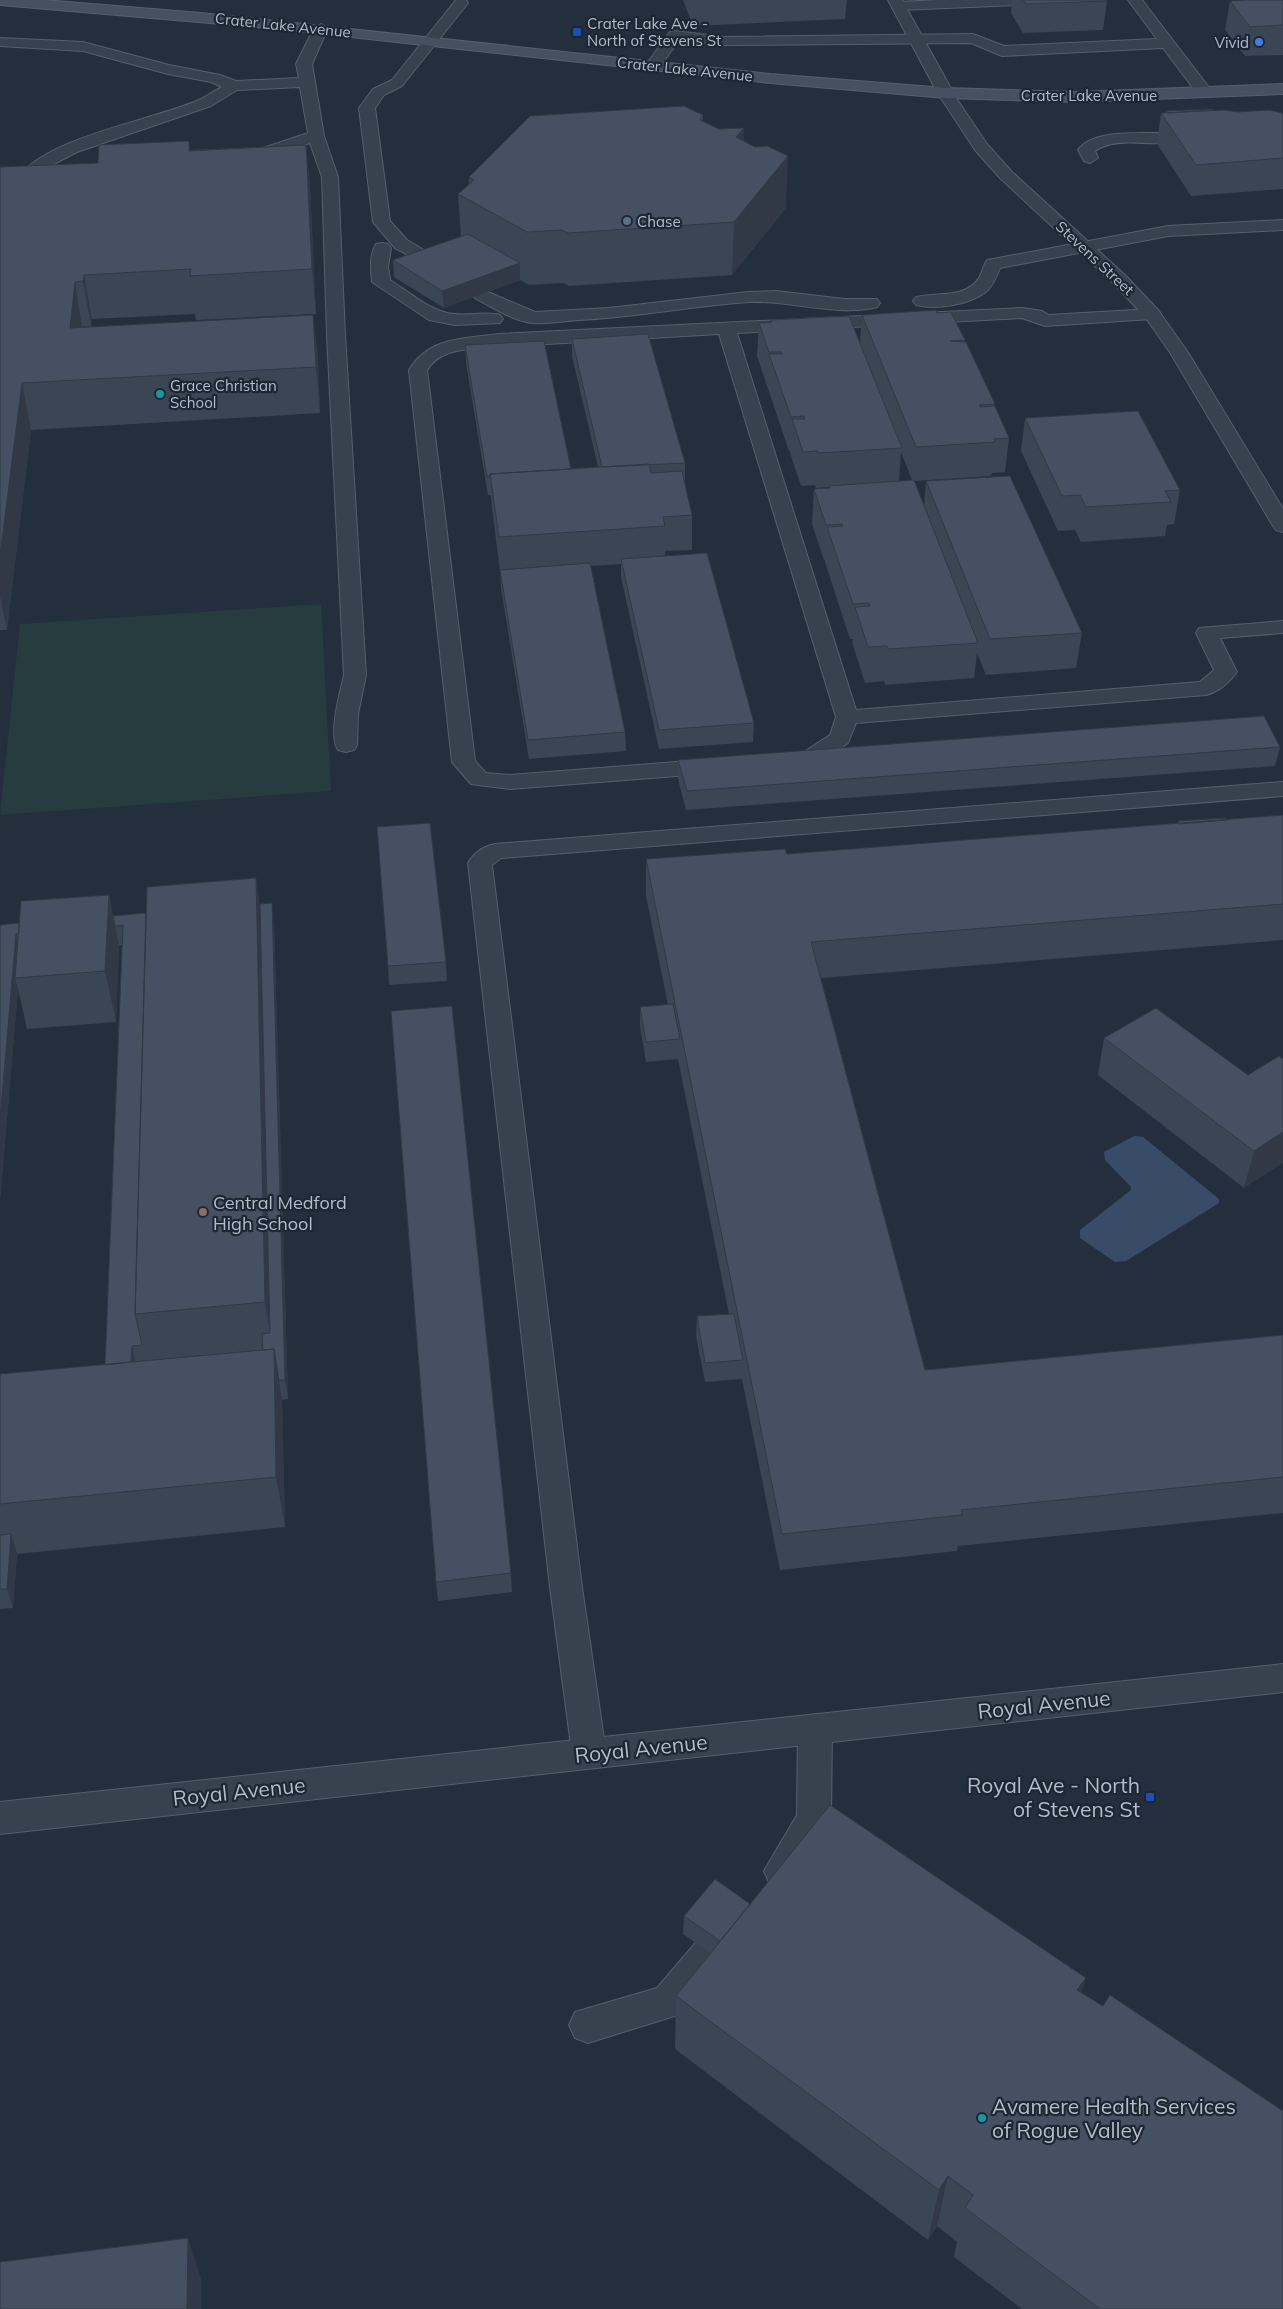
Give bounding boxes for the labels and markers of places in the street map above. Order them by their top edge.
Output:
place label: Crater Lake Ave - North of Stevens St [587,14,721,50]
marker: Crater Lake Ave - North of Stevens St [571,26,583,38]
place label: Vivid [1214,33,1249,52]
marker: Vivid [1253,36,1265,48]
place label: Chase [637,212,681,231]
marker: Chase [621,215,633,227]
place label: Grace Christian School [170,376,277,412]
marker: Grace Christian School [154,388,166,400]
place label: Central Medford High School [213,1191,347,1235]
marker: Central Medford High School [197,1206,209,1218]
place label: Royal Ave - North of Stevens St [967,1772,1140,1822]
marker: Royal Ave - North of Stevens St [1144,1791,1156,1803]
place label: Avamere Health Services of Rogue Valley [992,2093,1236,2143]
marker: Avamere Health Services of Rogue Valley [976,2112,988,2124]

